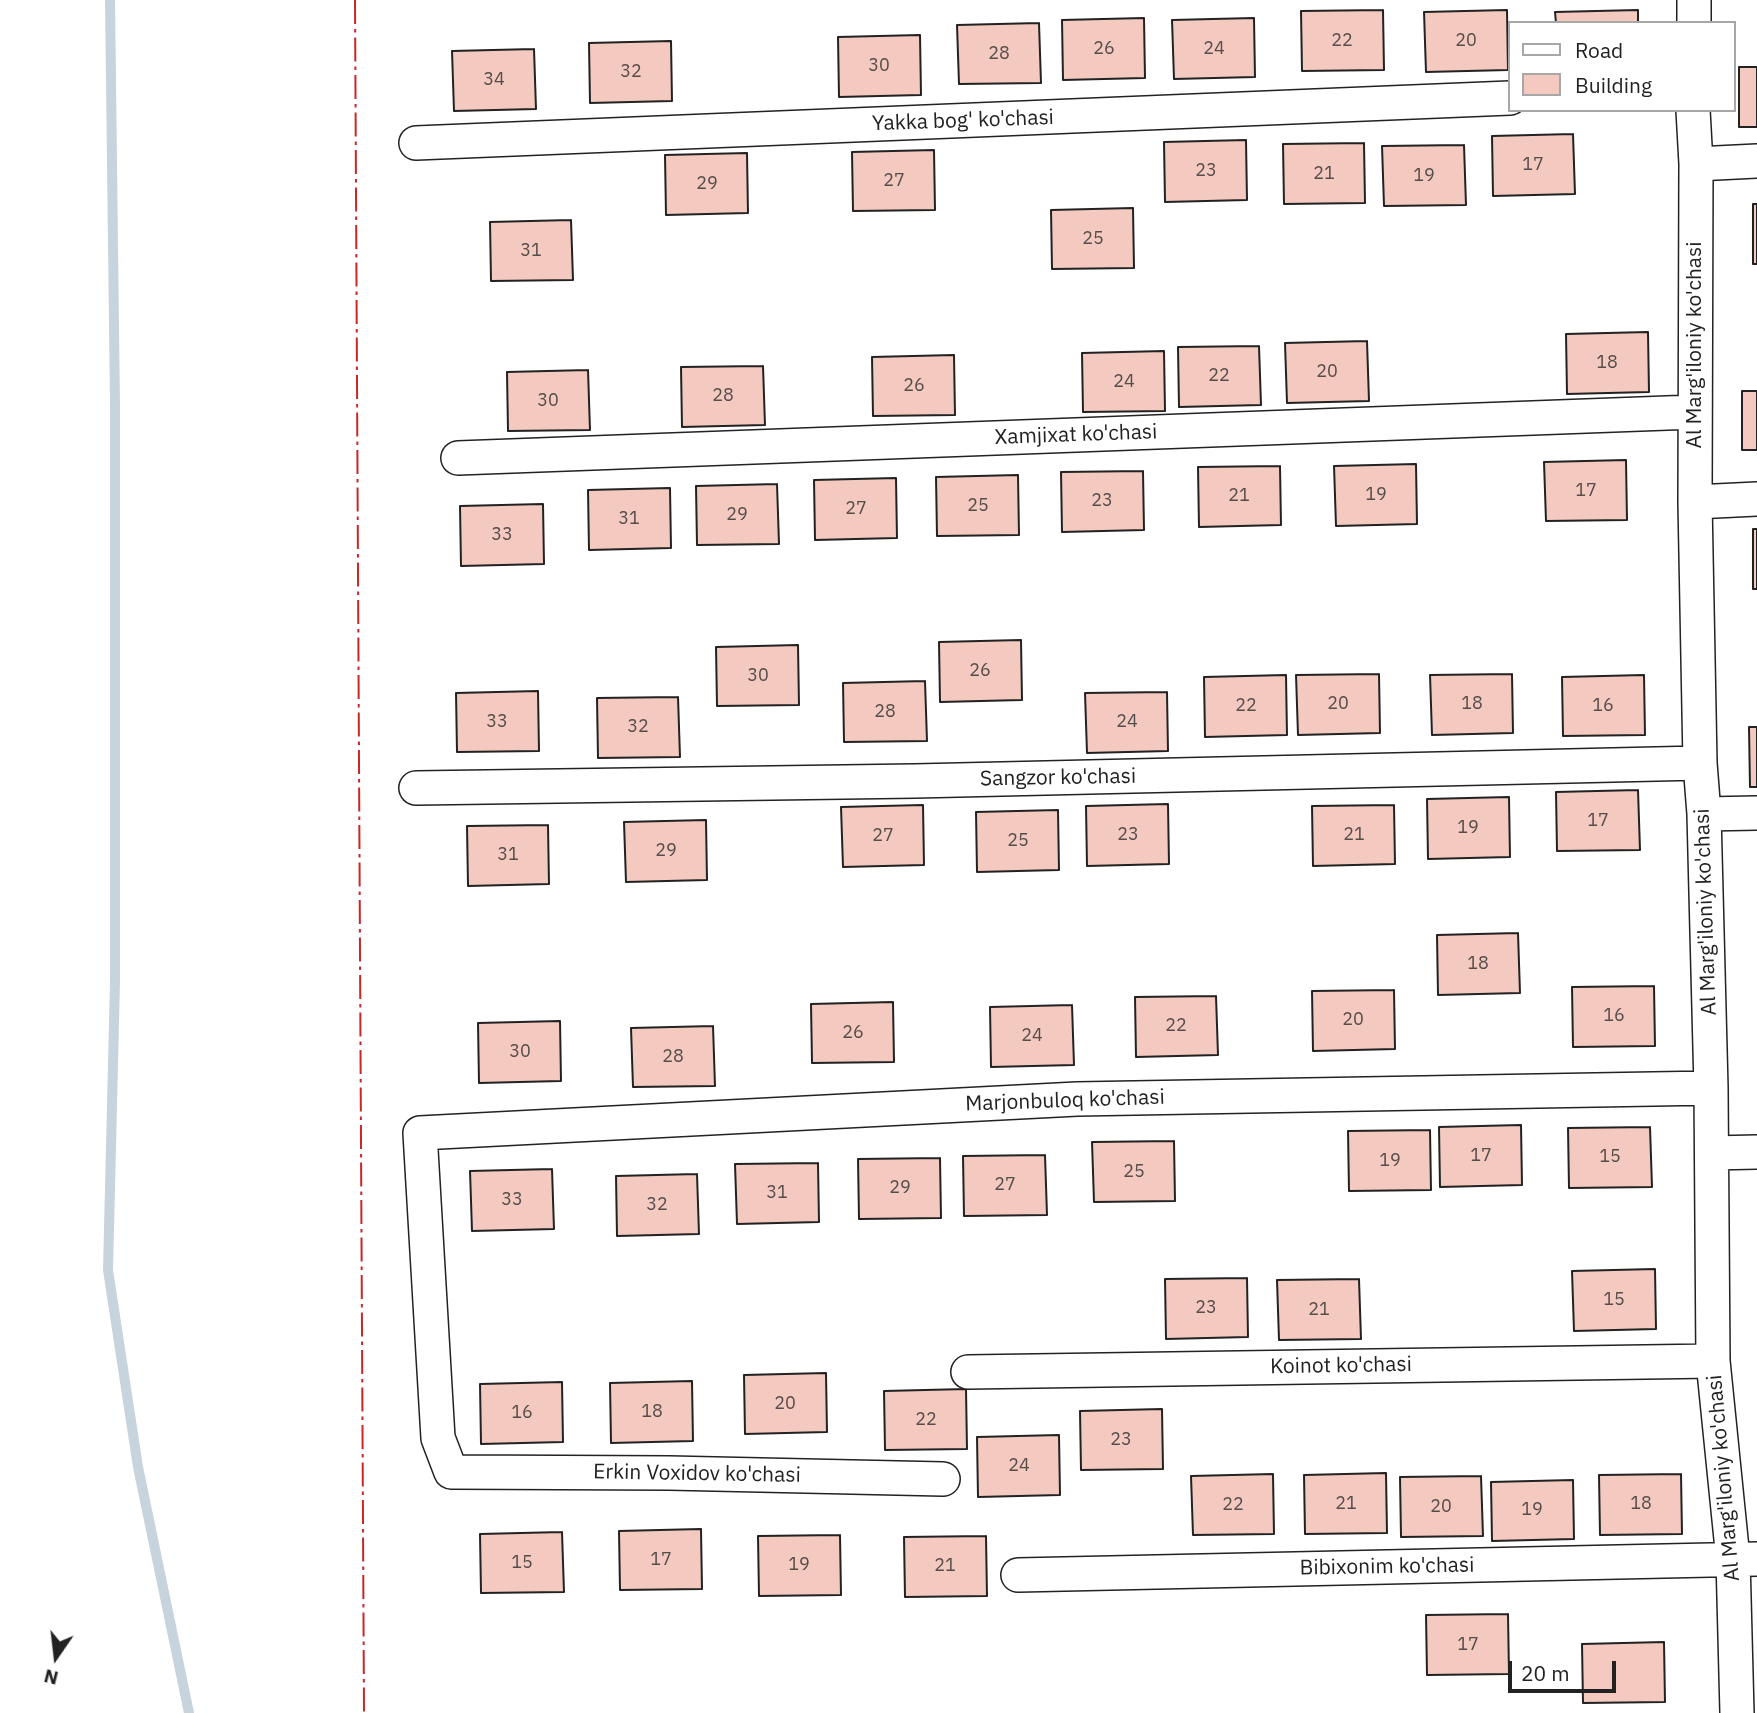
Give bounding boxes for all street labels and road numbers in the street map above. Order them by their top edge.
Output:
street label: Yakka bog' ko'chasi [872,105,1054,137]
street label: Al Marg'iloniy ko'chasi [1682,241,1708,449]
street label: Xamjixat ko'chasi [994,420,1158,450]
street label: Sangzor ko'chasi [980,764,1136,792]
street label: Al Marg'iloniy ko'chasi [1690,808,1722,1016]
street label: Marjonbuloq ko'chasi [965,1085,1165,1117]
street label: Koinot ko'chasi [1270,1352,1412,1380]
street label: Al Marg'iloniy ko'chasi [1702,1374,1746,1582]
street label: Erkin Voxidov ko'chasi [593,1460,801,1488]
street label: Bibixonim ko'chasi [1299,1553,1475,1581]

